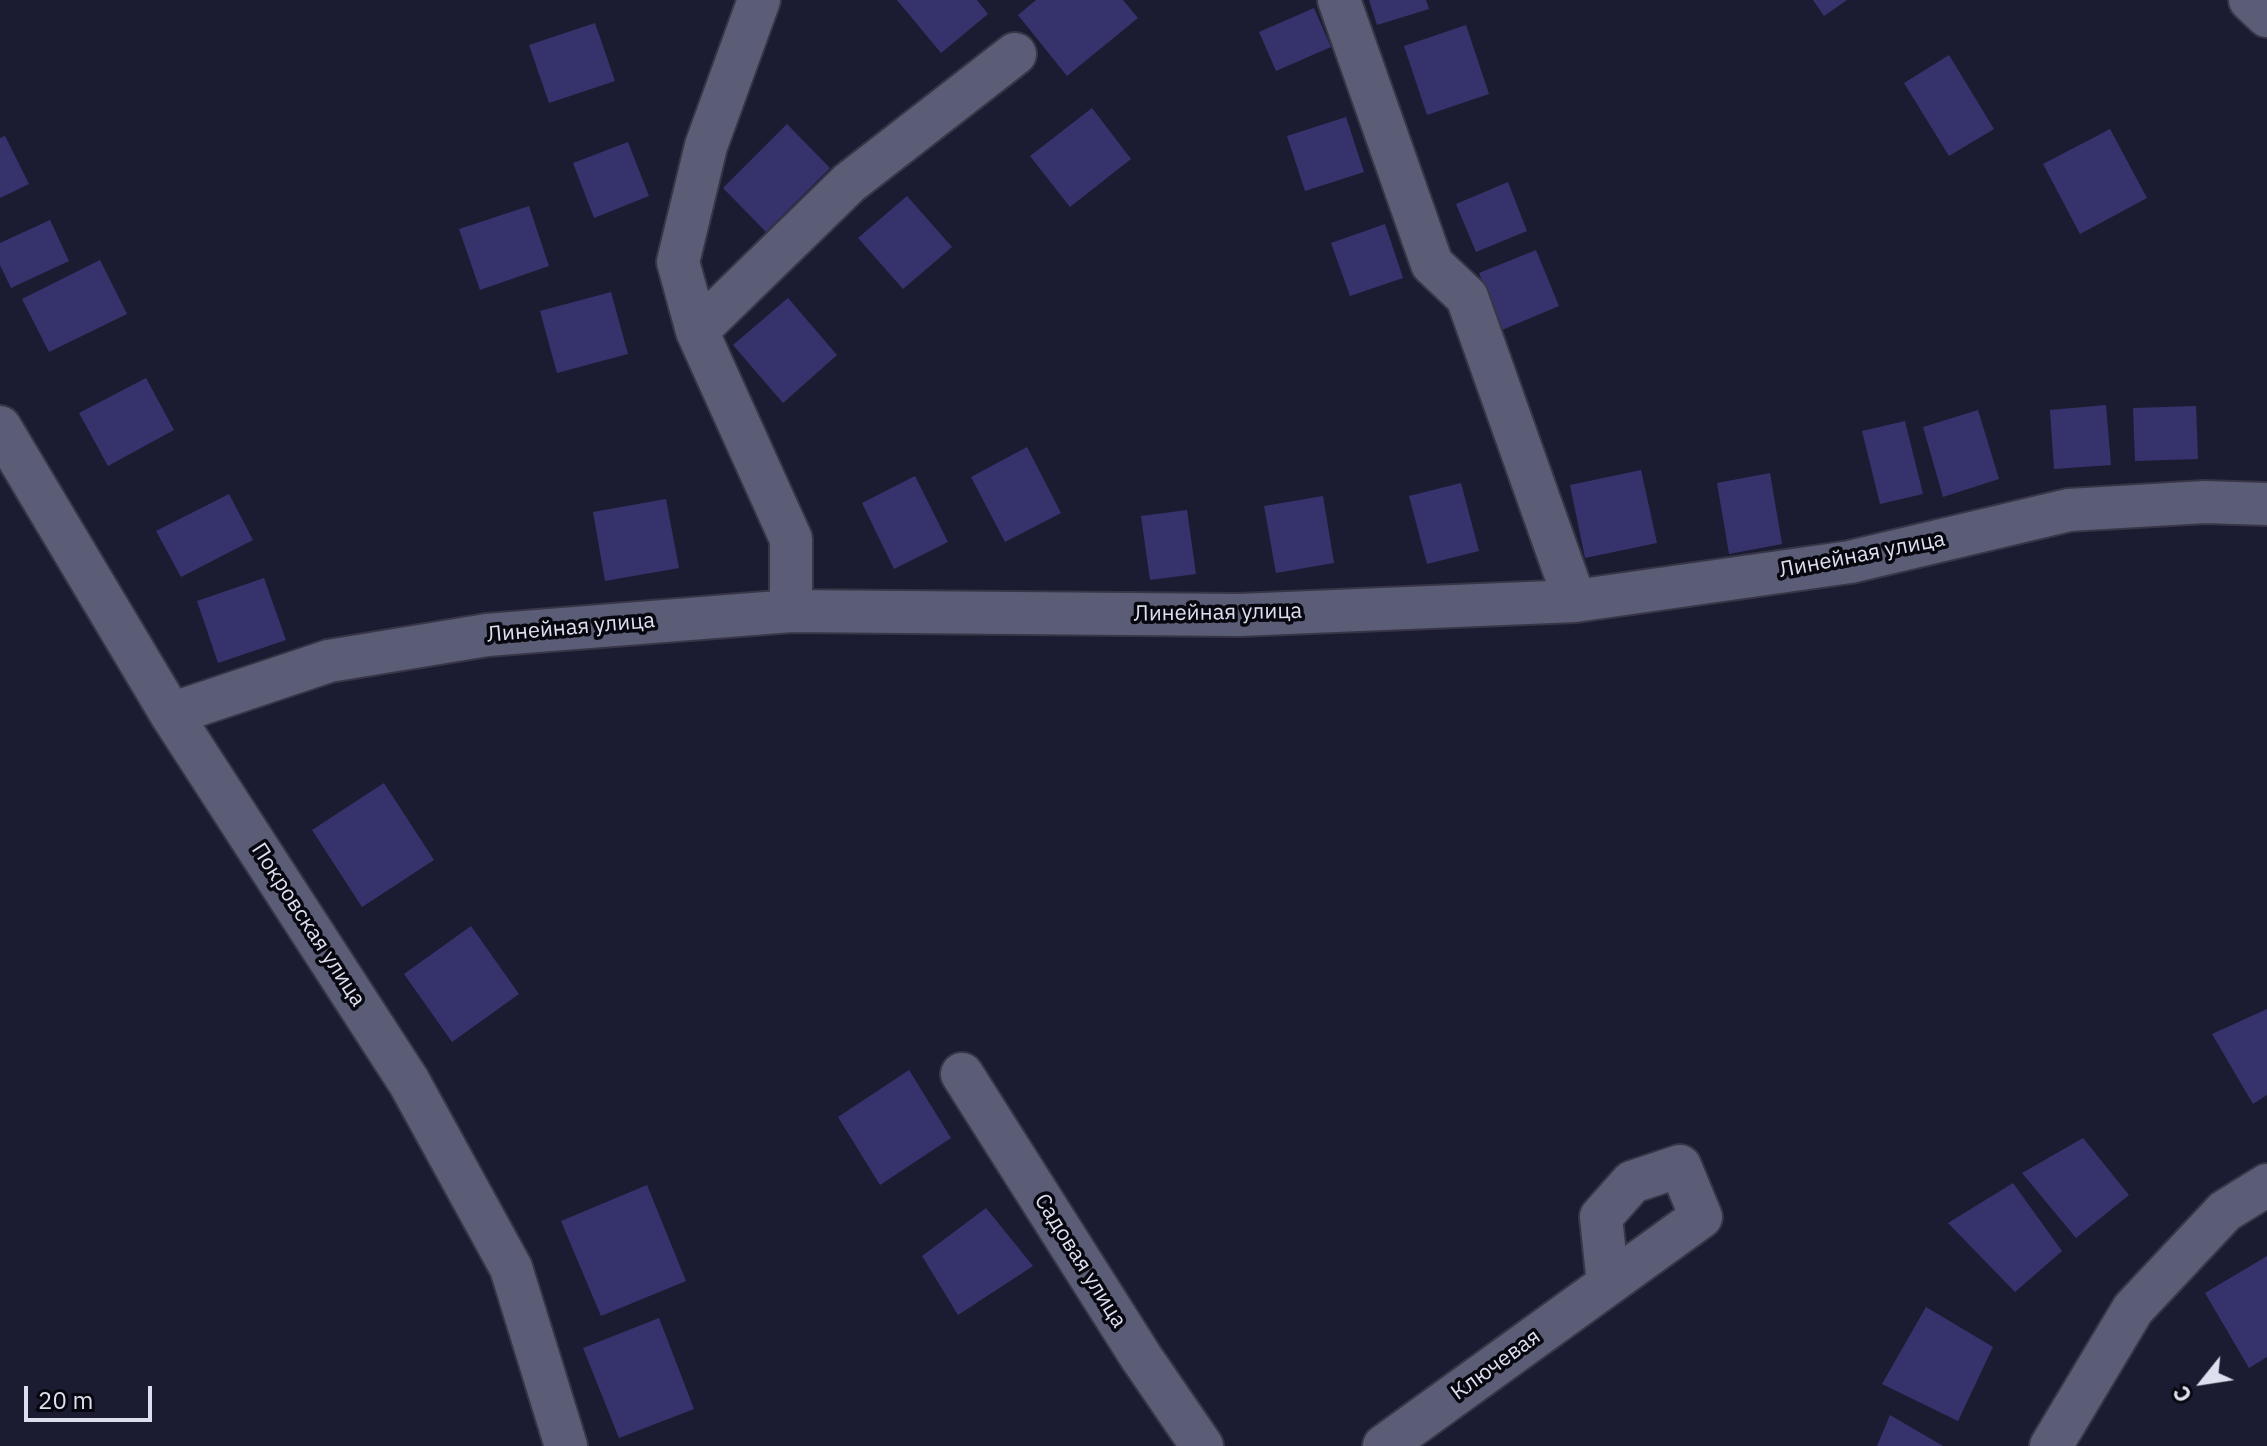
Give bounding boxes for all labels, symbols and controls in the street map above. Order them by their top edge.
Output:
street label: Линейная улица [1777,526,1947,584]
street label: Линейная улица [1134,598,1302,628]
street label: Линейная улица [486,608,656,648]
street label: Покровская улица [245,838,371,1012]
street label: Садовая улица [1028,1189,1132,1333]
street label: Ключевая [1446,1324,1546,1406]
north arrow [2163,1342,2243,1422]
scale bar [28,1370,156,1420]
text: С [2166,1381,2198,1408]
text: 20 m [38,1384,93,1416]

